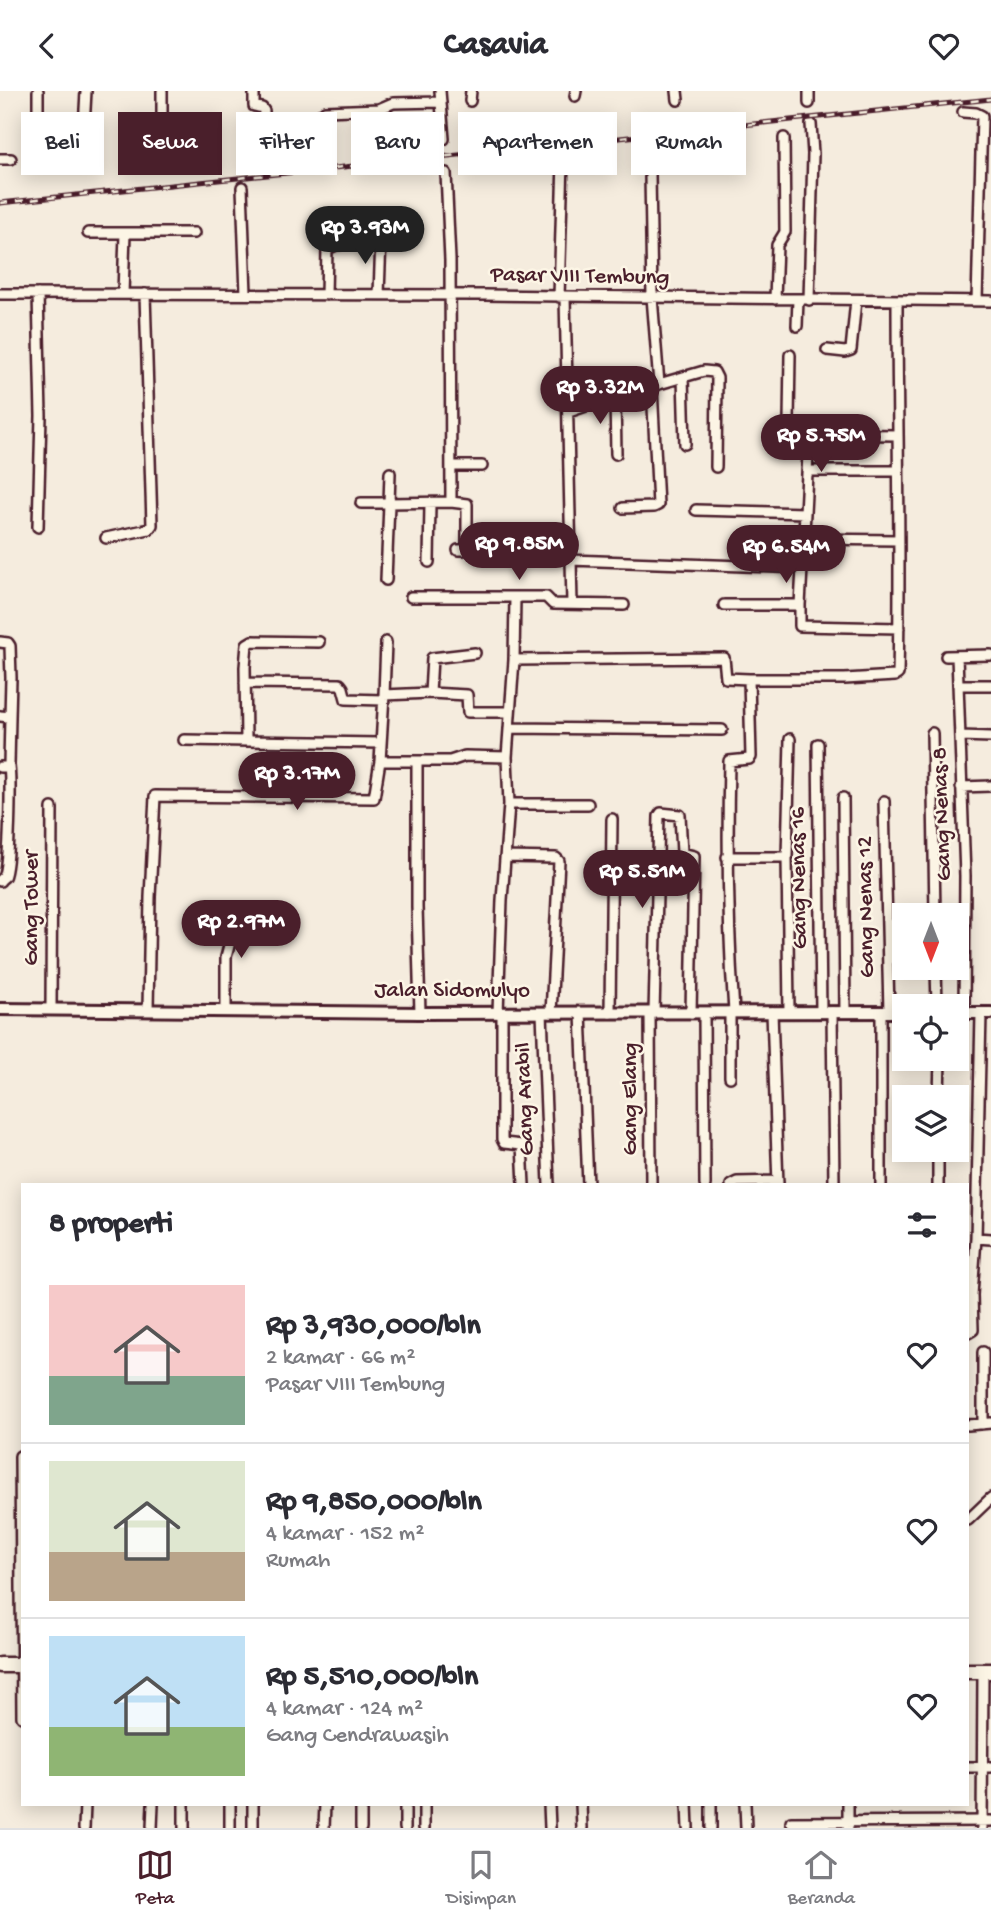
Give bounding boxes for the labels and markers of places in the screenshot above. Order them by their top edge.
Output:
pin: Rp 3.93M [293,207,437,266]
pin: Rp 3.32M [528,367,672,426]
pin: Rp 5.75M [749,415,893,474]
pin: Rp 9.85M [447,523,591,582]
pin: Rp 6.54M [714,525,858,585]
pin: Rp 3.17M [225,753,369,812]
pin: Rp 5.51M [570,851,714,910]
pin: Rp 2.97M [169,901,313,960]

